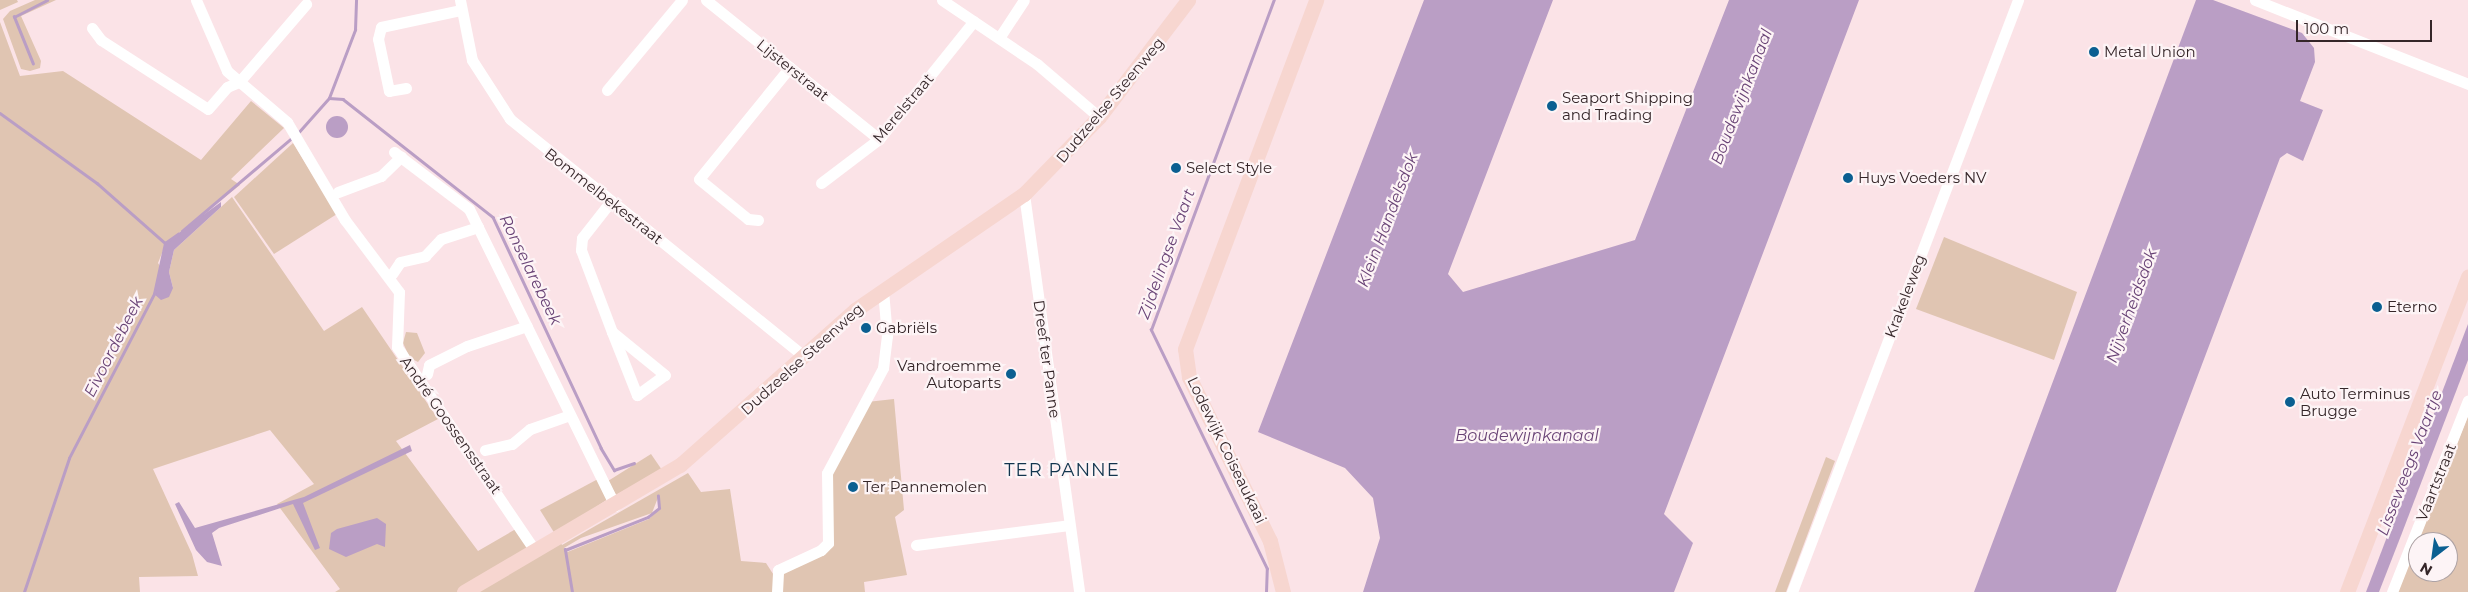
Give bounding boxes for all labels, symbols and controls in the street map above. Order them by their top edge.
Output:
scale bar [2298,10,2434,42]
text: 100 m [2304,19,2349,38]
water label: Boudewijnkanaal [1707,27,1777,167]
street label: Dudzeelse Steenweg [1052,34,1168,166]
street label: Lijsterstraat [753,35,833,105]
place label: Metal Union [2104,43,2196,61]
marker: Metal Union [2088,46,2100,58]
street label: Merelstraat [869,70,937,146]
place label: Seaport Shipping and Trading [1562,88,1693,123]
marker: Seaport Shipping and Trading [1546,100,1558,112]
street label: Bommelbekestraat [541,144,667,248]
water label: Klein Handelsdok [1354,150,1422,290]
place label: Select Style [1186,159,1272,177]
marker: Select Style [1170,162,1182,174]
place label: Huys Voeders NV [1858,169,1987,187]
marker: Huys Voeders NV [1842,172,1854,184]
water label: Zijdelingse Vaart [1135,186,1199,322]
water label: Ronselarebeek [495,212,565,328]
water label: Nijverheidsdok [2102,246,2162,366]
street label: Krakeleweg [1881,252,1929,340]
water label: Eivoordebeek [80,294,148,400]
place label: Eterno [2387,298,2437,316]
street label: Dudzeelse Steenweg [737,299,867,419]
street label: Dreef ter Panne [1030,299,1064,419]
marker: Eterno [2371,301,2383,313]
place label: Gabriëls [876,319,937,337]
marker: Gabriëls [860,322,872,334]
street label: André Goossensstraat [397,353,505,497]
place label: Vandroemme Autoparts [897,356,1001,391]
marker: Vandroemme Autoparts [1005,368,1017,380]
street label: Lodewijk Coiseaukaai [1184,374,1270,526]
place label: Auto Terminus Brugge [2300,384,2410,419]
water label: Lisseweegs Vaartje [2373,388,2447,538]
marker: Auto Terminus Brugge [2284,396,2296,408]
water label: Boudewijnkanaal [1455,426,1599,446]
street label: Vaartstraat [2412,440,2460,524]
district label: TER PANNE [1003,459,1121,481]
place label: Ter Pannemolen [863,478,987,496]
marker: Ter Pannemolen [847,481,859,493]
north arrow [2408,532,2458,582]
text: N [2417,559,2435,580]

